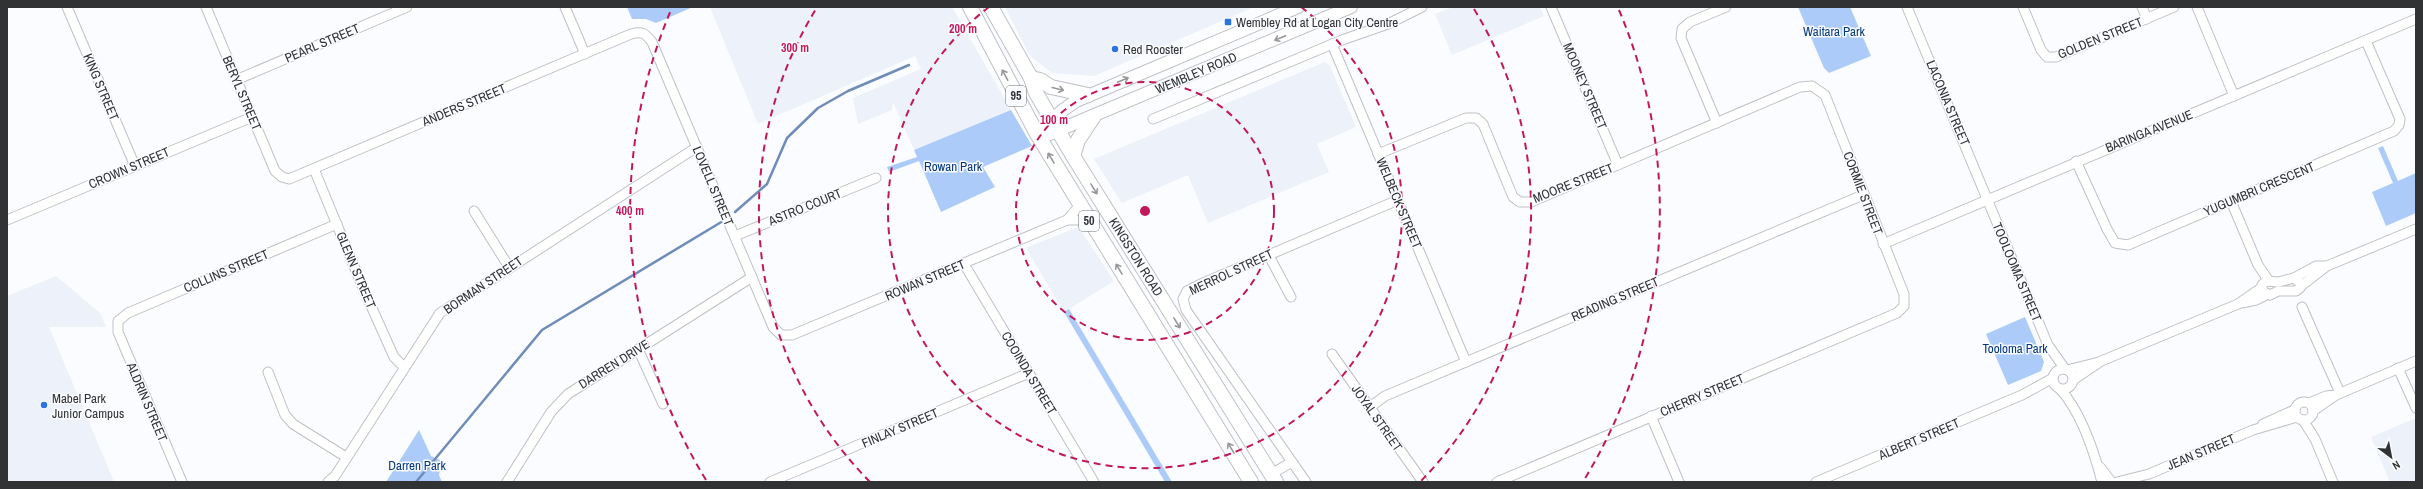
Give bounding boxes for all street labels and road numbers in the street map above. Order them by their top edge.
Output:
street label: GOLDEN STREET [2055,13,2145,63]
street label: PEARL STREET [282,19,362,66]
street label: MOONEY STREET [1559,40,1611,132]
street label: WEMBLEY ROAD [1153,48,1240,98]
street label: KING STREET [79,51,123,123]
street label: BERYL STREET [219,53,266,133]
street label: LACONIA STREET [1922,58,1974,149]
street label: ANDERS STREET [419,80,509,131]
road number: 95 [1006,86,1026,106]
street label: BARINGA AVENUE [2103,106,2195,156]
street label: CROWN STREET [86,143,173,193]
street label: LOVELL STREET [689,144,738,229]
street label: CORMIE STREET [1839,149,1887,237]
street label: WELBECK STREET [1372,155,1426,251]
street label: YUGUMBRI CRESCENT [2201,158,2318,220]
street label: MOORE STREET [1530,159,1616,207]
street label: ASTRO COURT [765,184,845,230]
road number: 50 [1079,211,1099,231]
street label: KINGSTON ROAD [1105,215,1167,300]
street label: TOOLOOMA STREET [1988,220,2046,324]
street label: GLENN STREET [332,229,380,311]
street label: COLLINS STREET [181,245,271,297]
street label: MERROL STREET [1187,245,1276,299]
street label: BORMAN STREET [440,252,526,318]
street label: ROWAN STREET [882,255,968,305]
street label: READING STREET [1569,273,1662,325]
street label: COOINDA STREET [997,328,1061,418]
street label: DARREN DRIVE [575,335,653,393]
street label: ALDRIN STREET [122,359,171,444]
street label: CHERRY STREET [1657,369,1747,420]
street label: JOYAL STREET [1348,381,1407,455]
street label: FINLAY STREET [859,404,941,452]
street label: ALBERT STREET [1875,414,1962,464]
street label: JEAN STREET [2164,430,2238,474]

